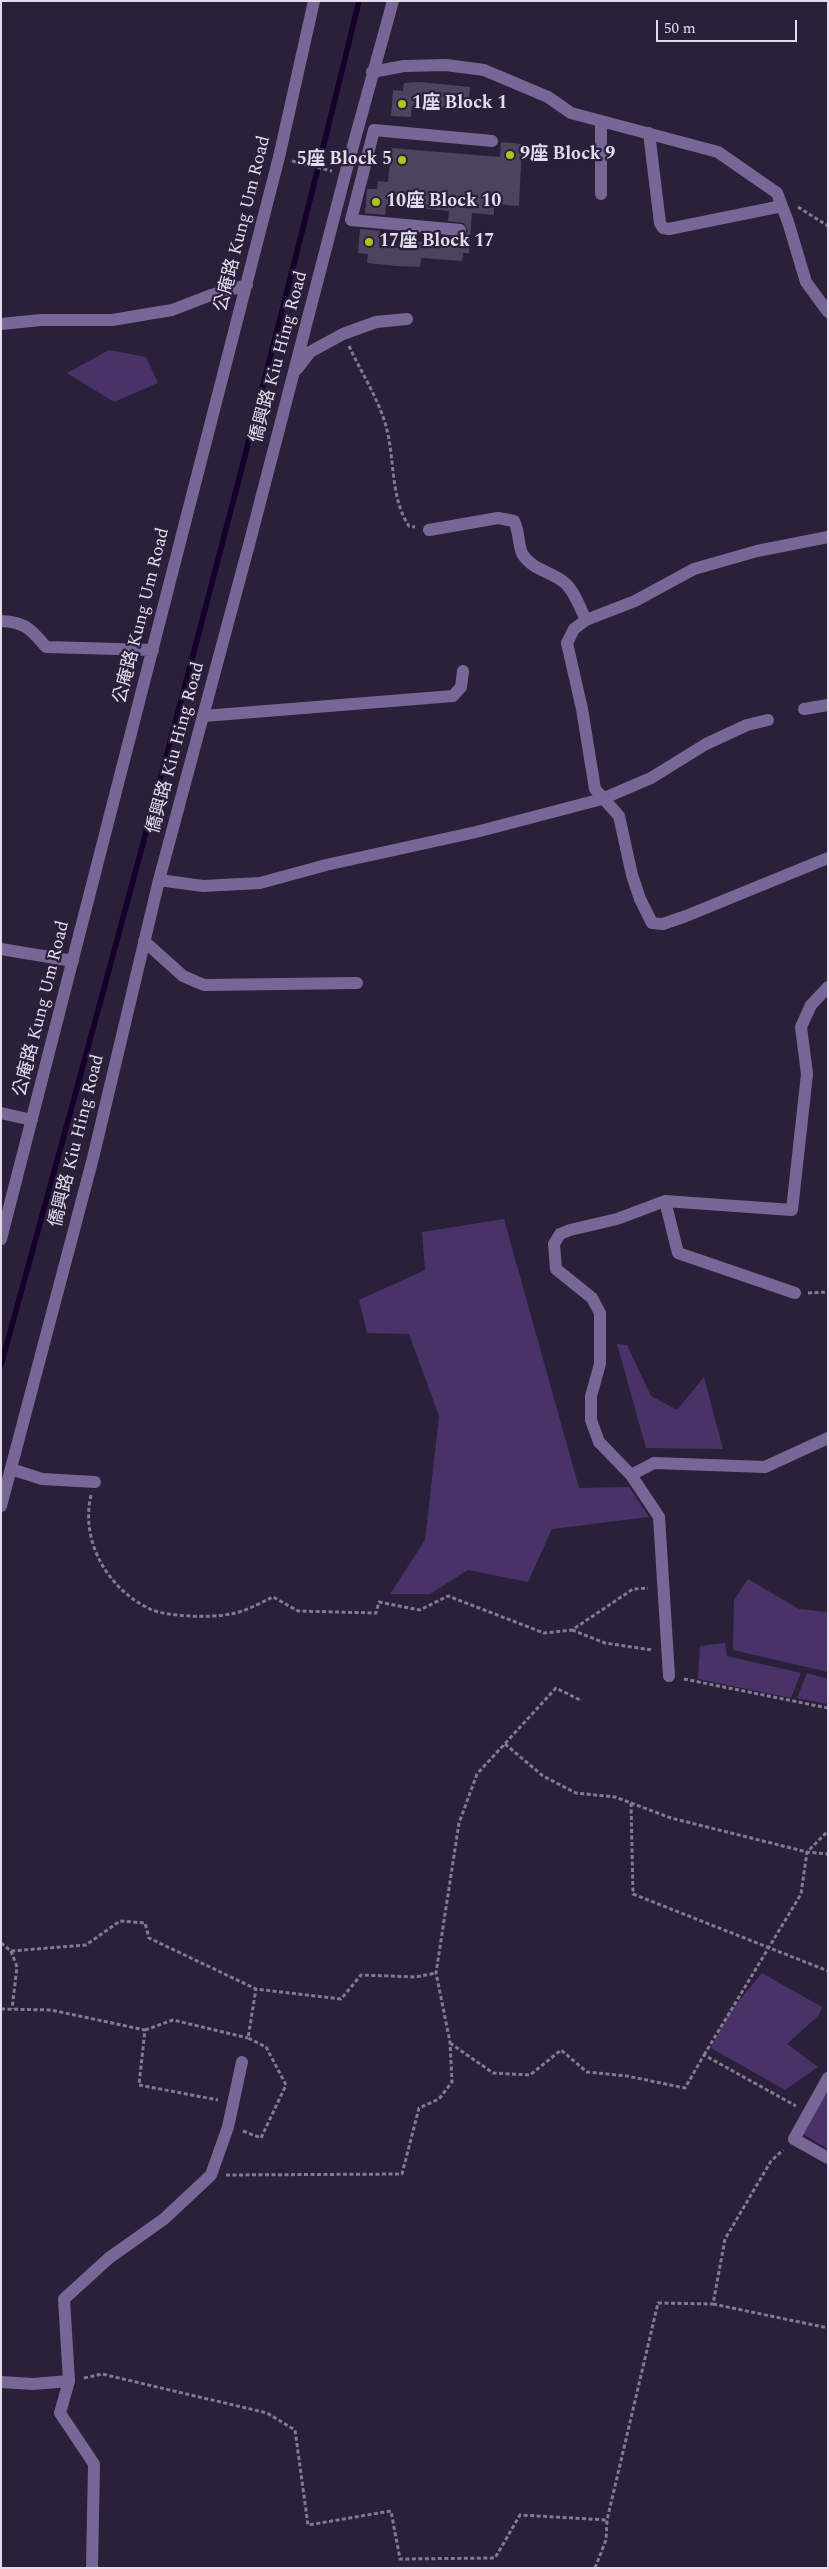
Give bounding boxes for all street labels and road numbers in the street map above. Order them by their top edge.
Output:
street label: 公庵路 Kung Um Road [212,134,276,314]
street label: 僑興路 Kiu Hing Road [247,269,313,445]
street label: 公庵路 Kung Um Road [111,526,175,706]
street label: 僑興路 Kiu Hing Road [144,660,210,836]
street label: 公庵路 Kung Um Road [11,919,75,1099]
street label: 僑興路 Kiu Hing Road [46,1053,110,1229]

